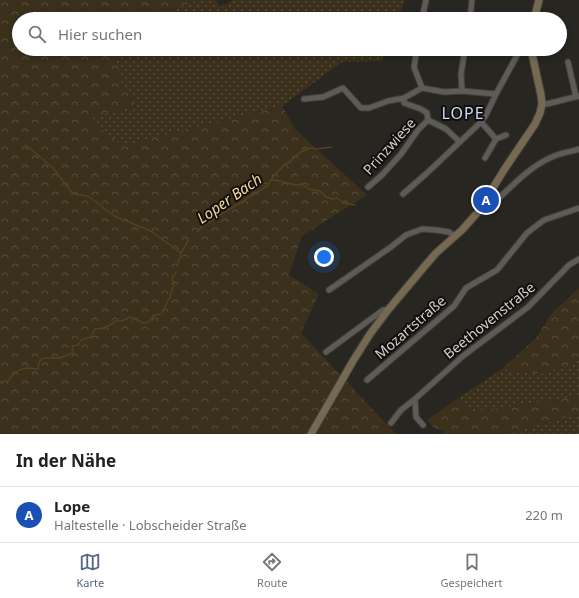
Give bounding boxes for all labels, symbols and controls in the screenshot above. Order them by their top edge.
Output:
search box [12,12,567,56]
icon: search [26,23,48,45]
text: Hier suchen [58,24,142,44]
district label: LOPE [441,102,485,124]
street label: Prinzwiese [358,113,420,178]
water label: Loper Bach [193,168,265,228]
pin: A [473,185,499,215]
your location [314,247,334,267]
street label: Beethovenstraße [439,277,539,363]
street label: Mozartstraße [371,291,450,363]
text: In der Nähe [16,449,116,472]
text: Lope [54,496,90,516]
text: A [25,506,34,524]
text: 220 m [525,506,563,524]
text: Haltestelle · Lobscheider Straße [54,516,247,534]
tab: Karte [76,551,104,590]
tab: Route [257,551,288,590]
tab: Gespeichert [440,551,503,590]

